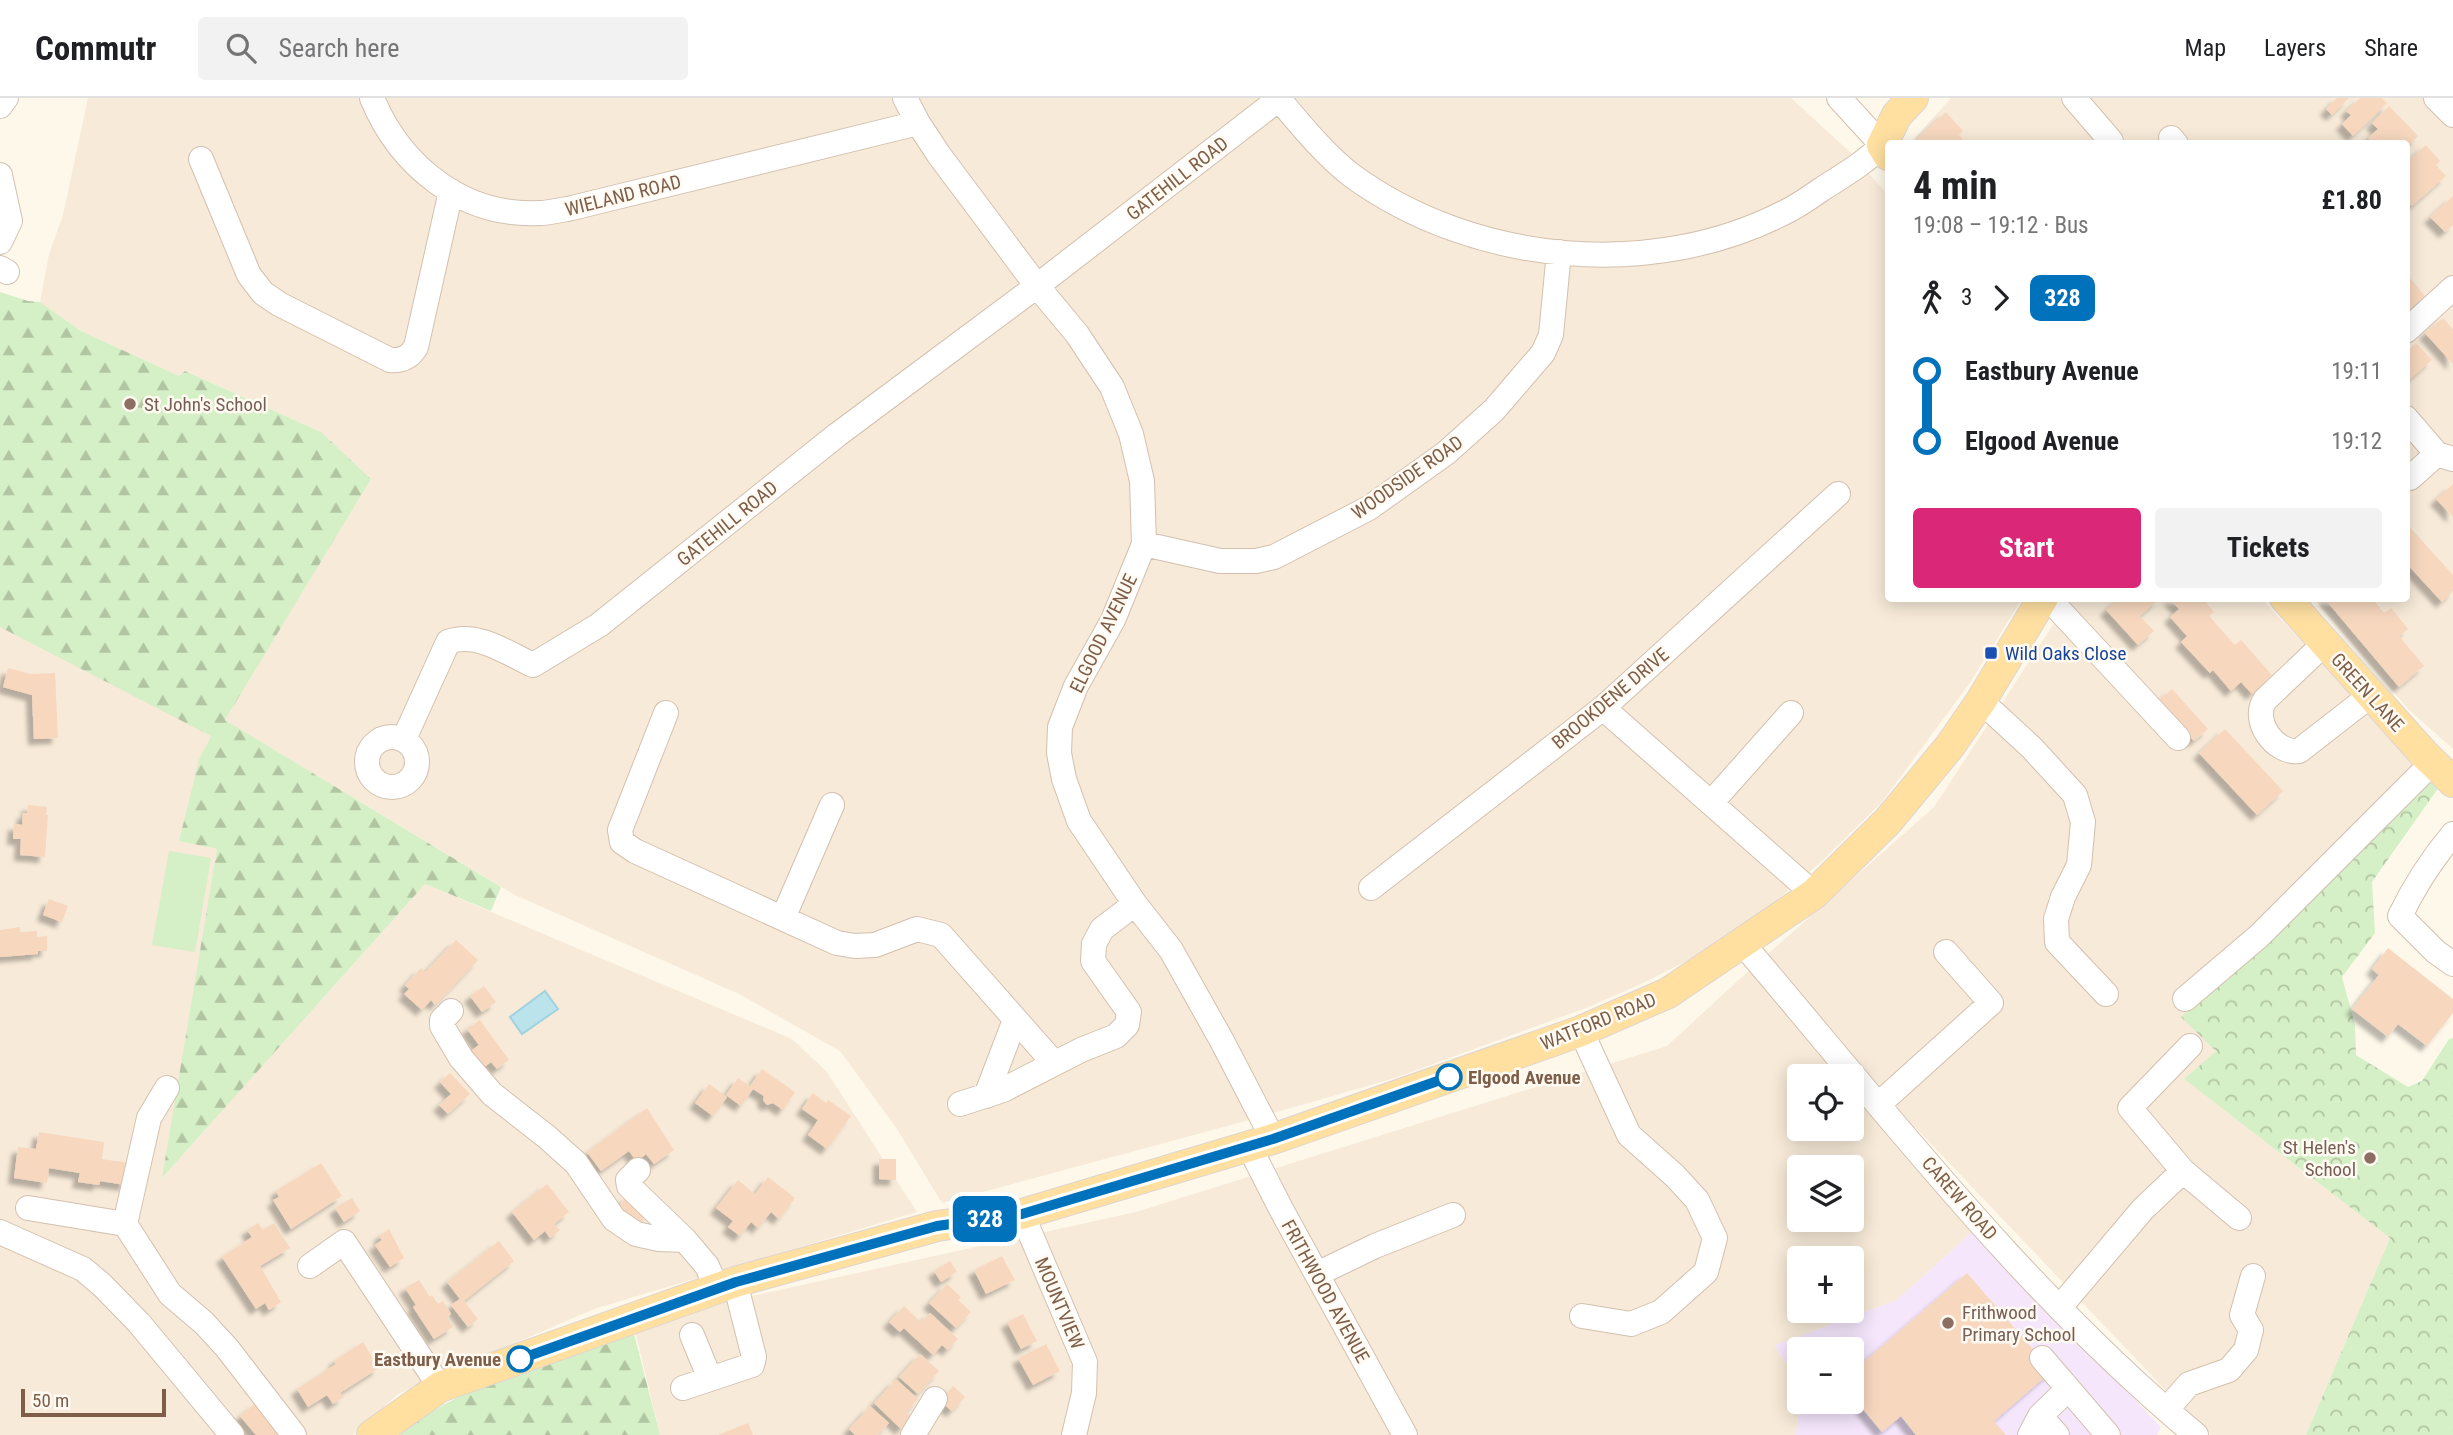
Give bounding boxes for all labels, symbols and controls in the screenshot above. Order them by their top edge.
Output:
search box [198,17,688,80]
text: Commutr [35,29,156,68]
icon: search [222,29,260,67]
text: Search here [278,33,399,63]
text: Map [2185,34,2226,62]
text: Layers [2264,34,2326,62]
text: Share [2364,34,2418,62]
street label: GATEHILL ROAD [1122,132,1233,225]
text: 4 min [1913,164,1997,208]
street label: WIELAND ROAD [563,170,684,221]
text: £1.80 [2321,185,2382,215]
text: 19:08 – 19:12 · Bus [1913,212,2089,239]
icon: walk [1913,279,1951,317]
icon: forward [1982,279,2020,317]
text: 3 [1961,284,1972,311]
text: 328 [2044,284,2081,312]
text: Eastbury Avenue [1965,356,2139,386]
text: 19:11 [2331,358,2382,385]
place label: St John's School [144,393,267,416]
marker: St John's School [122,396,138,412]
text: Elgood Avenue [1965,426,2119,456]
text: 19:12 [2331,428,2382,455]
street label: WOODSIDE ROAD [1347,431,1467,524]
street label: GATEHILL ROAD [673,476,782,571]
button: Start [1913,508,2141,588]
button: Tickets [2155,508,2382,588]
street label: ELGOOD AVENUE [1065,570,1142,696]
place label: Wild Oaks Close [2005,642,2126,665]
street label: BROOKDENE DRIVE [1547,643,1673,754]
marker: Wild Oaks Close [1983,645,1999,661]
street label: GREEN LANE [2326,648,2409,736]
street label: WATFORD ROAD [1537,988,1659,1055]
marker: Elgood Avenue [1436,1064,1462,1090]
map controls [1787,1064,1864,1414]
button: locate [1787,1064,1864,1141]
place label: Elgood Avenue [1468,1066,1581,1089]
place label: St Helen's School [2283,1136,2356,1181]
marker: St Helen's School [2362,1150,2378,1166]
street label: CAREW ROAD [1917,1152,2002,1245]
button: layers [1787,1155,1864,1232]
line badge: 328 [945,1196,1025,1242]
text: 328 [967,1205,1003,1233]
street label: FRITHWOOD AVENUE [1277,1216,1374,1367]
button: + [1787,1246,1864,1323]
street label: MOUNTVIEW [1030,1254,1089,1352]
place label: Frithwood Primary School [1962,1301,2076,1346]
marker: Frithwood Primary School [1940,1315,1956,1331]
button: − [1787,1337,1864,1414]
marker: Eastbury Avenue [507,1346,533,1372]
place label: Eastbury Avenue [374,1348,501,1371]
scale bar [21,1386,166,1418]
text: 50 m [32,1389,69,1412]

